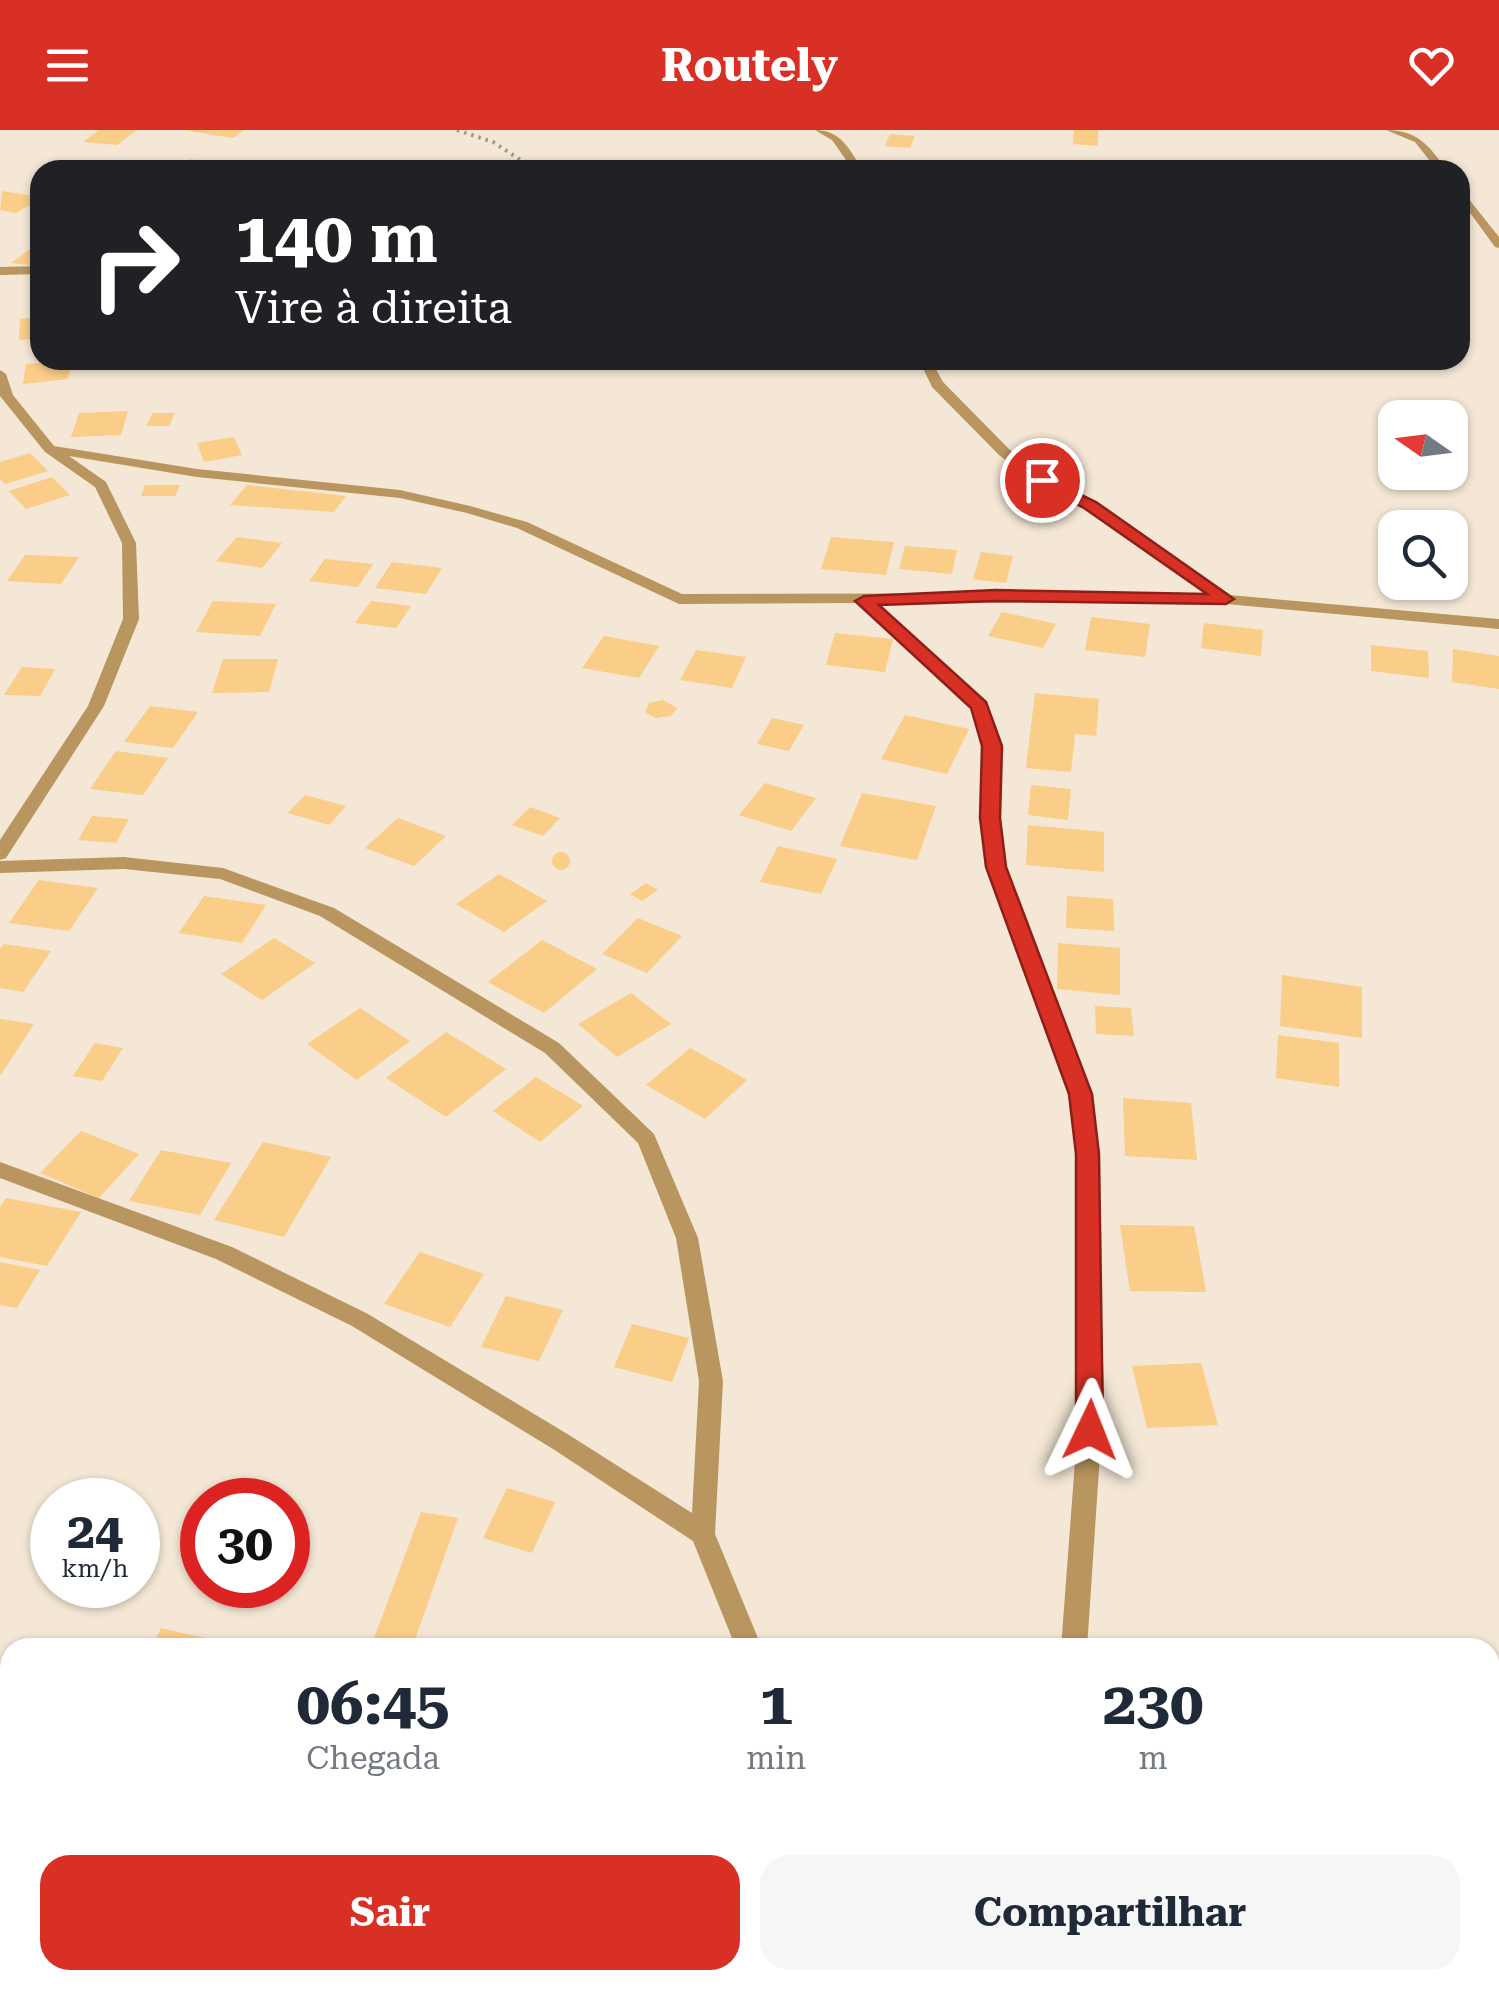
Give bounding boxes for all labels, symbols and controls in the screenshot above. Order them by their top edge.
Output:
icon: menu [40,38,95,93]
icon: heart [1404,38,1459,93]
text: Routely [661,39,838,92]
text: 140 m [235,197,438,279]
icon: right [70,200,200,330]
text: Vire à direita [235,281,512,334]
north arrow [1378,400,1468,490]
map controls [1378,400,1468,600]
pin [1000,438,1085,523]
icon: arrive [1015,453,1070,508]
button: search [1378,510,1468,600]
position arrow [1038,1378,1142,1482]
speed limit sign: 30 [180,1478,310,1608]
text: 24 [67,1502,123,1560]
text: km/h [62,1554,128,1583]
text: 06:45 [296,1668,450,1739]
text: 1 [759,1668,793,1739]
text: 230 [1103,1668,1204,1739]
text: Chegada [306,1739,440,1777]
text: min [746,1739,806,1777]
text: m [1139,1739,1168,1777]
button: Sair [40,1855,740,1970]
button: Compartilhar [760,1855,1460,1970]

